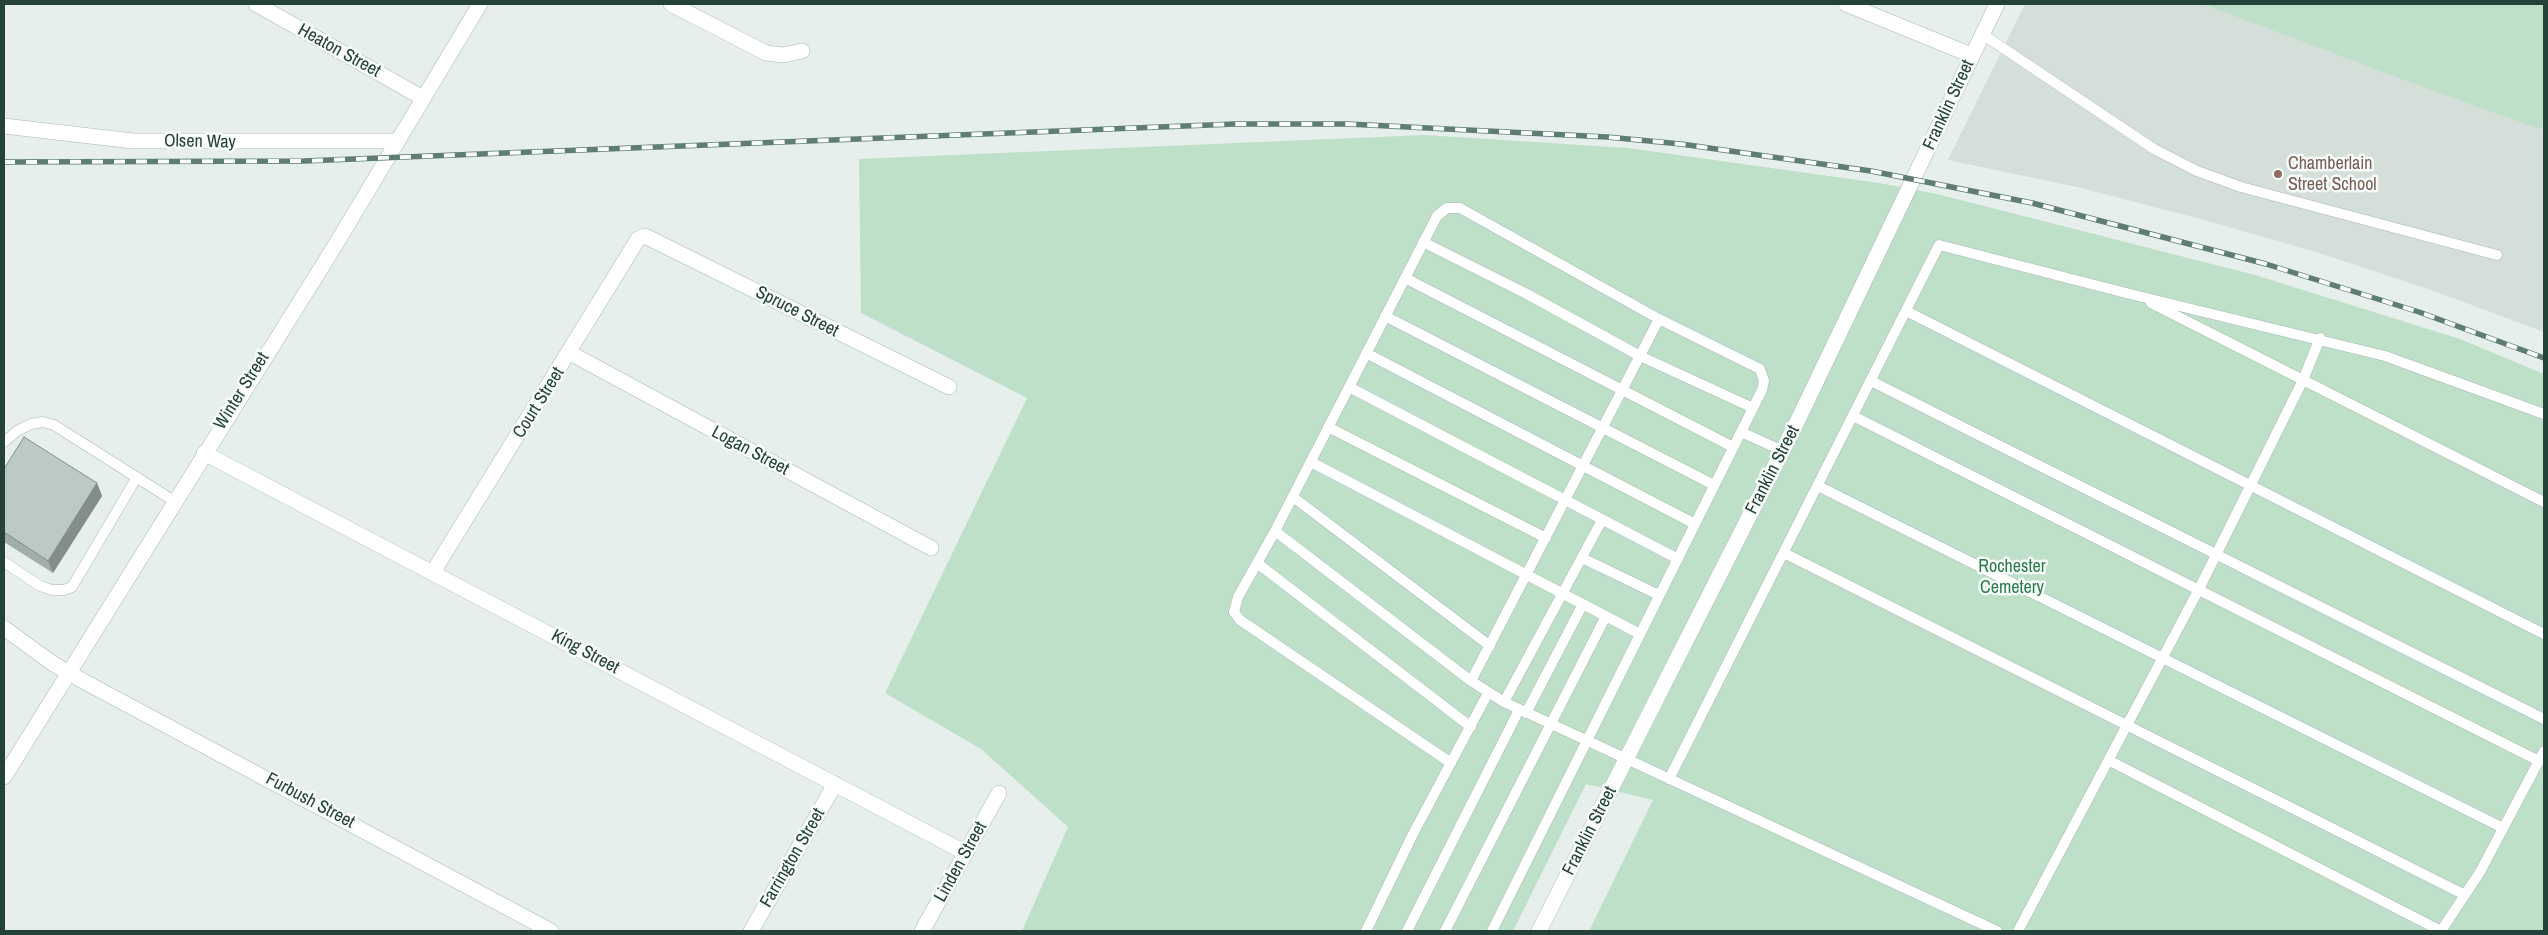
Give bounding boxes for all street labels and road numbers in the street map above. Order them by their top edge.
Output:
street label: Heaton Street [294,19,384,83]
street label: Franklin Street [1919,57,1979,153]
street label: Olsen Way [164,131,236,153]
street label: Spruce Street [752,282,842,342]
street label: Winter Street [210,348,274,434]
street label: Court Street [509,364,569,442]
street label: Logan Street [708,422,792,480]
street label: Franklin Street [1741,422,1805,518]
street label: King Street [547,625,623,679]
street label: Furbush Street [262,769,358,833]
street label: Franklin Street [1558,783,1622,879]
street label: Farrington Street [756,805,830,911]
street label: Linden Street [930,818,992,906]

